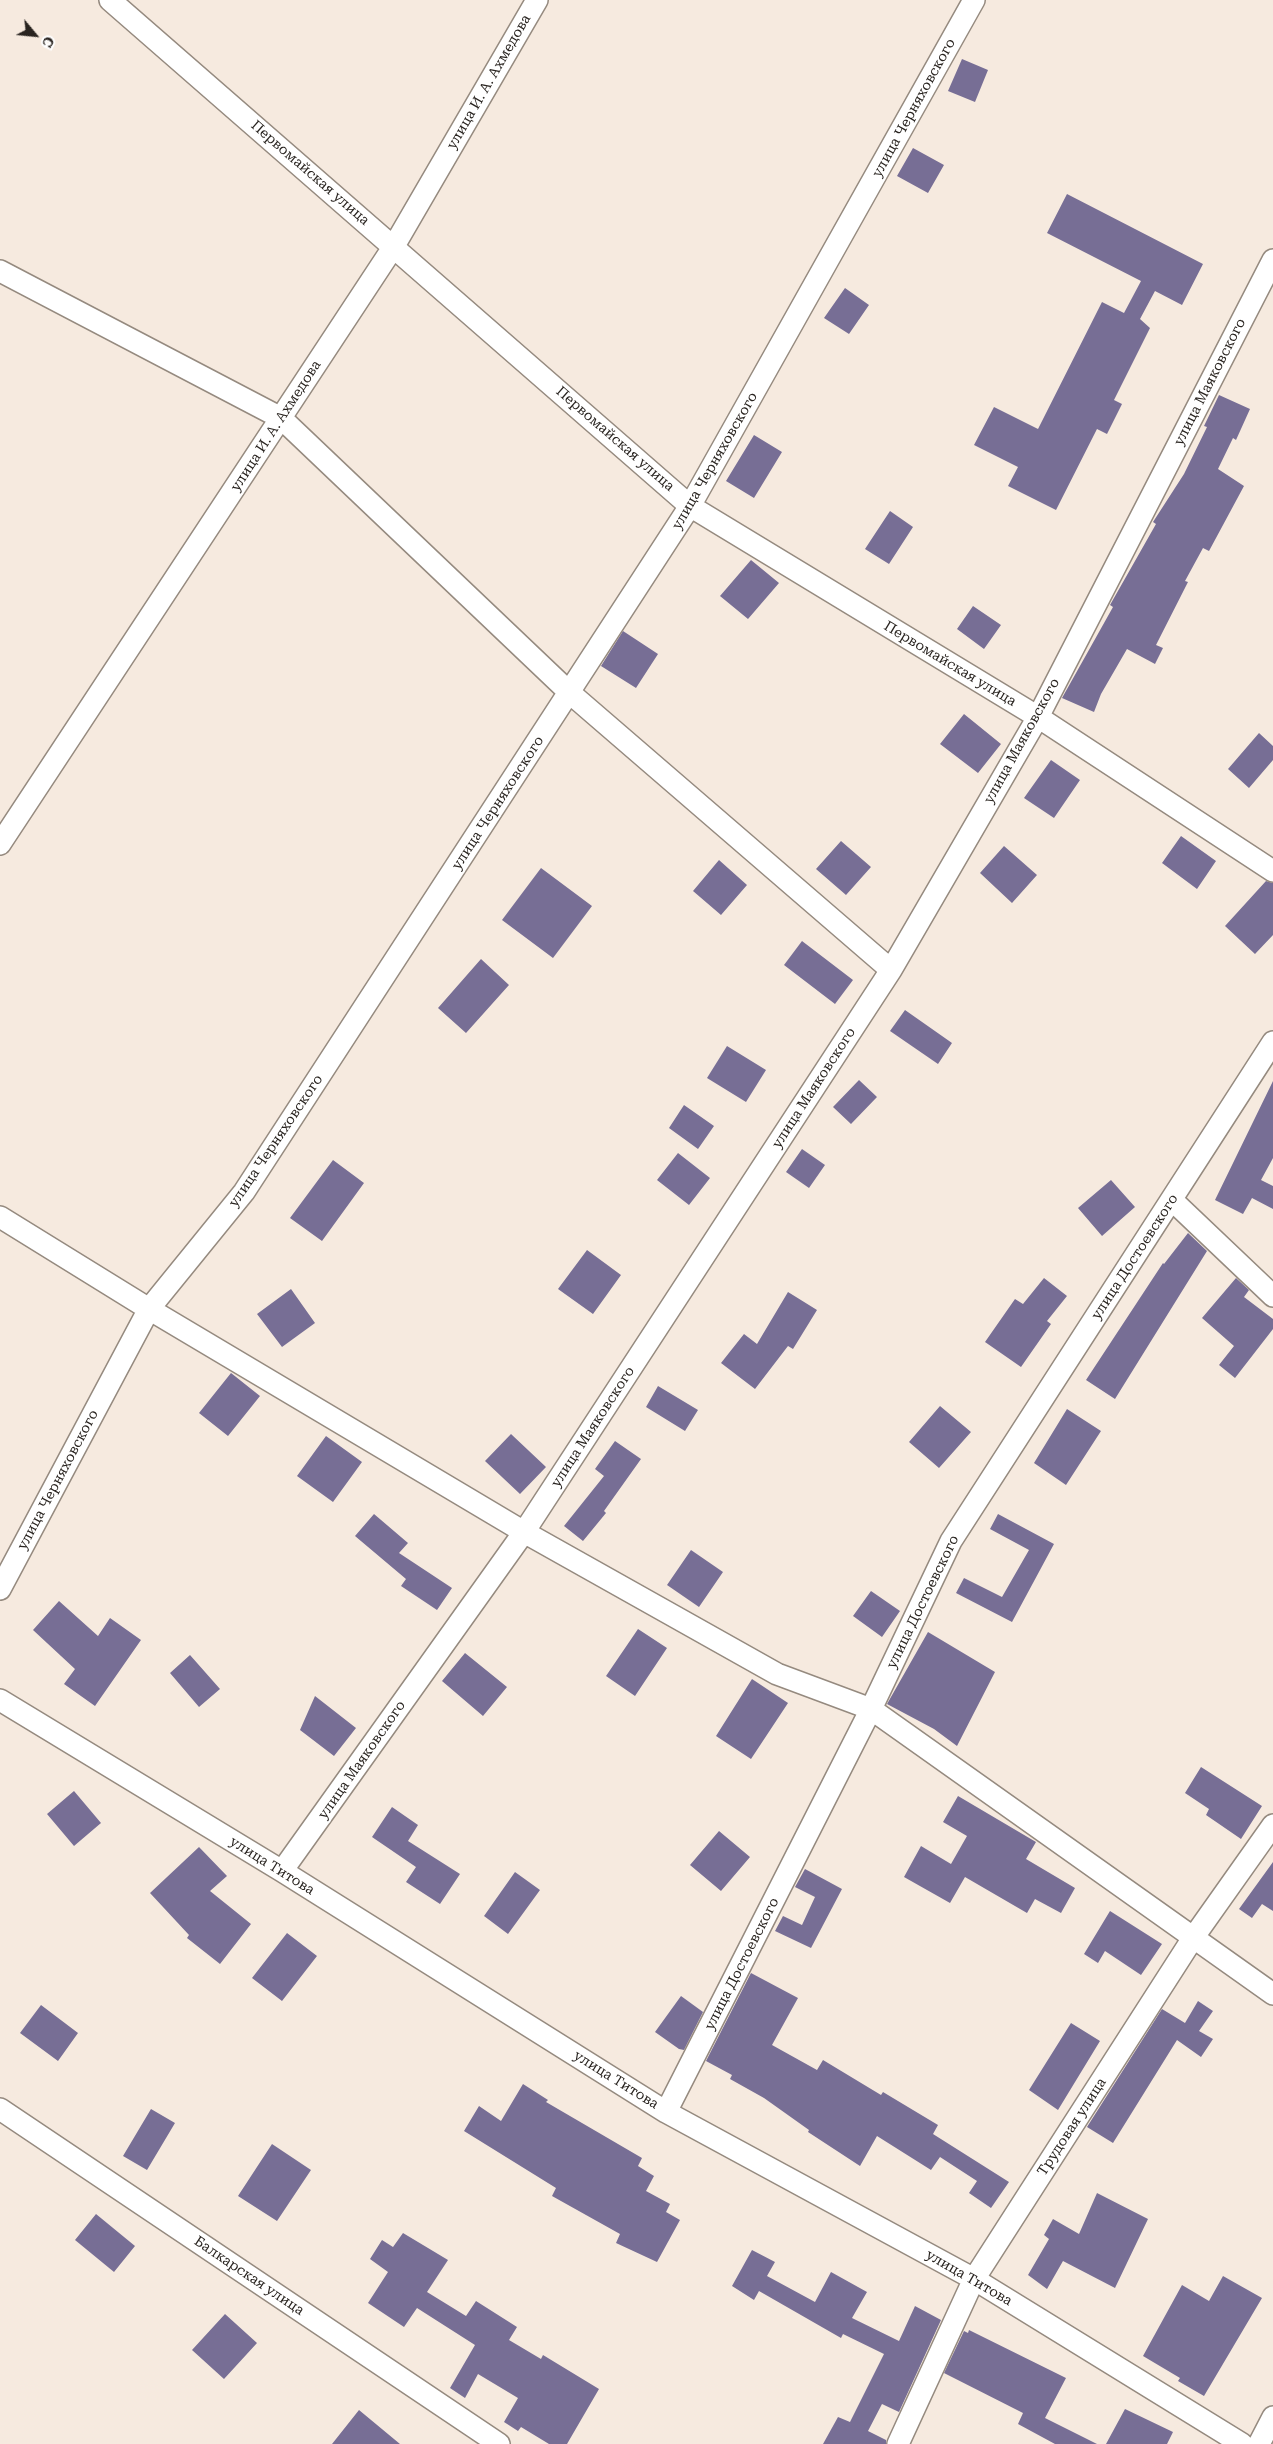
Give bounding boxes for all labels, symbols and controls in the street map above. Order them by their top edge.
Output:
north arrow [10,10,60,60]
street label: улица И. А. Ахмедова [443,12,535,152]
text: С [39,34,58,50]
street label: улица Черняховского [869,36,959,180]
street label: Первомайская улица [247,117,373,229]
street label: улица Маяковского [1171,316,1249,448]
street label: улица И. А. Ахмедова [227,357,325,495]
street label: Первомайская улица [552,383,678,495]
street label: улица Черняховского [669,389,761,533]
street label: Первомайская улица [881,618,1019,710]
street label: улица Маяковского [981,675,1063,807]
street label: улица Черняховского [448,733,548,873]
street label: улица Маяковского [769,1024,859,1152]
street label: улица Черняховского [225,1072,327,1210]
street label: улица Достоевского [1088,1191,1182,1323]
street label: улица Маяковского [548,1363,638,1491]
street label: улица Черняховского [14,1407,102,1553]
street label: улица Достоевского [883,1533,963,1671]
street label: улица Маяковского [315,1698,409,1822]
street label: улица Титова [227,1833,317,1899]
street label: улица Достоевского [701,1895,783,2033]
street label: улица Титова [571,2047,661,2113]
street label: Трудовая улица [1034,2075,1110,2179]
street label: Балкарская улица [191,2233,307,2319]
street label: улица Титова [923,2247,1015,2309]

